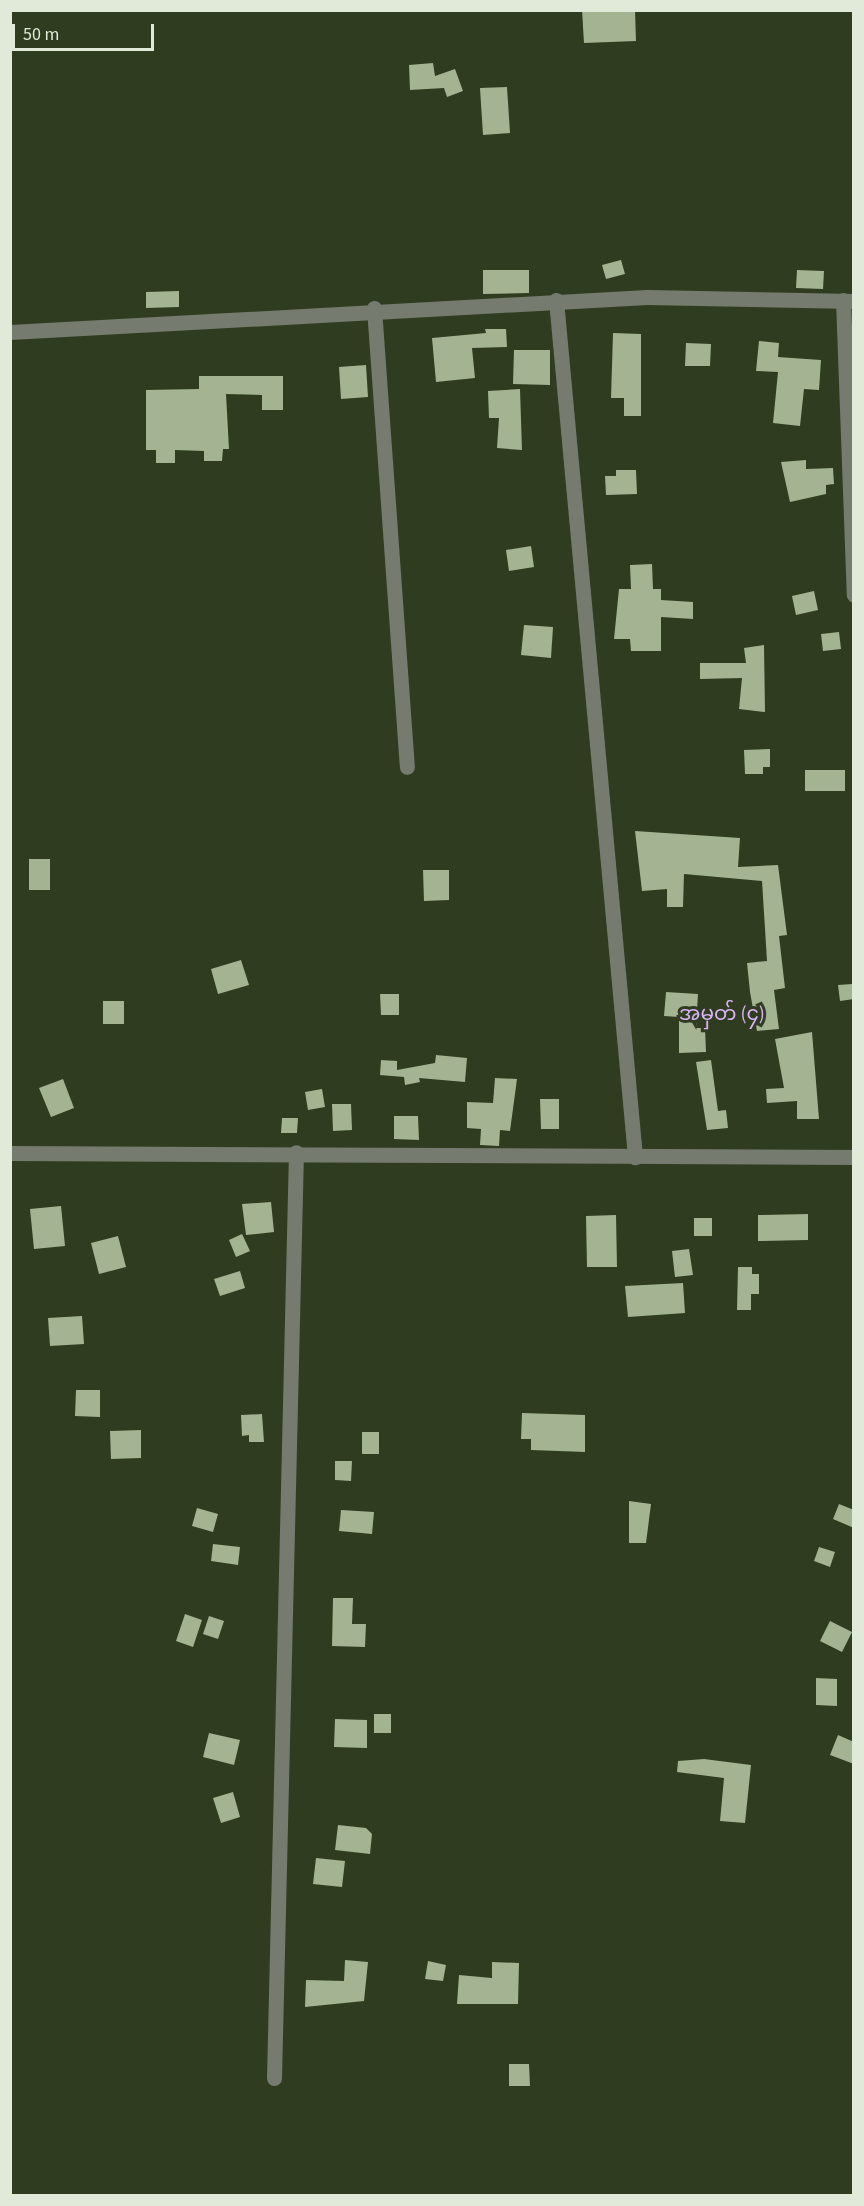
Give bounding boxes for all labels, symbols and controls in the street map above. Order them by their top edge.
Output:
scale bar [15,12,158,50]
text: 50 m [23,22,59,47]
district label: အမှတ် (၄) [679,1002,765,1026]

